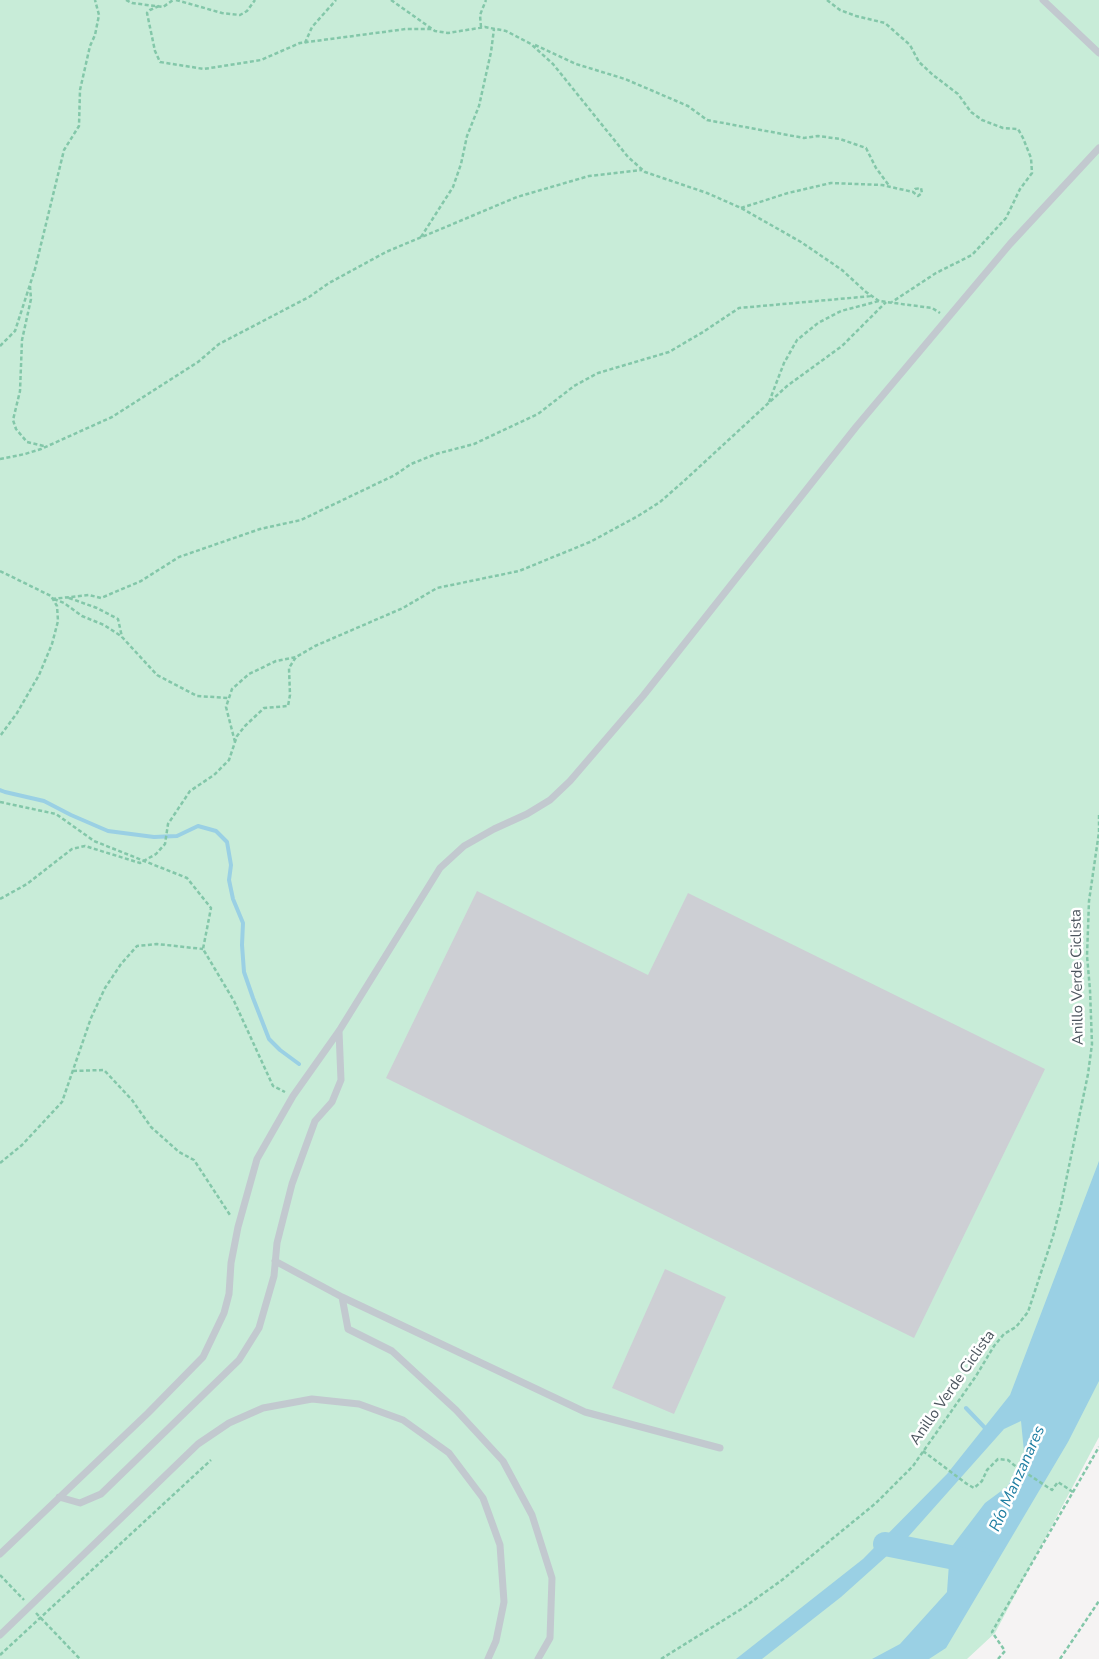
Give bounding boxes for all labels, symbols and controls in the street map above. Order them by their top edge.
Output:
street label: Anillo Verde Ciclista [1068,909,1088,1045]
street label: Anillo Verde Ciclista [907,1327,999,1449]
water label: Río Manzanares [986,1423,1050,1535]

